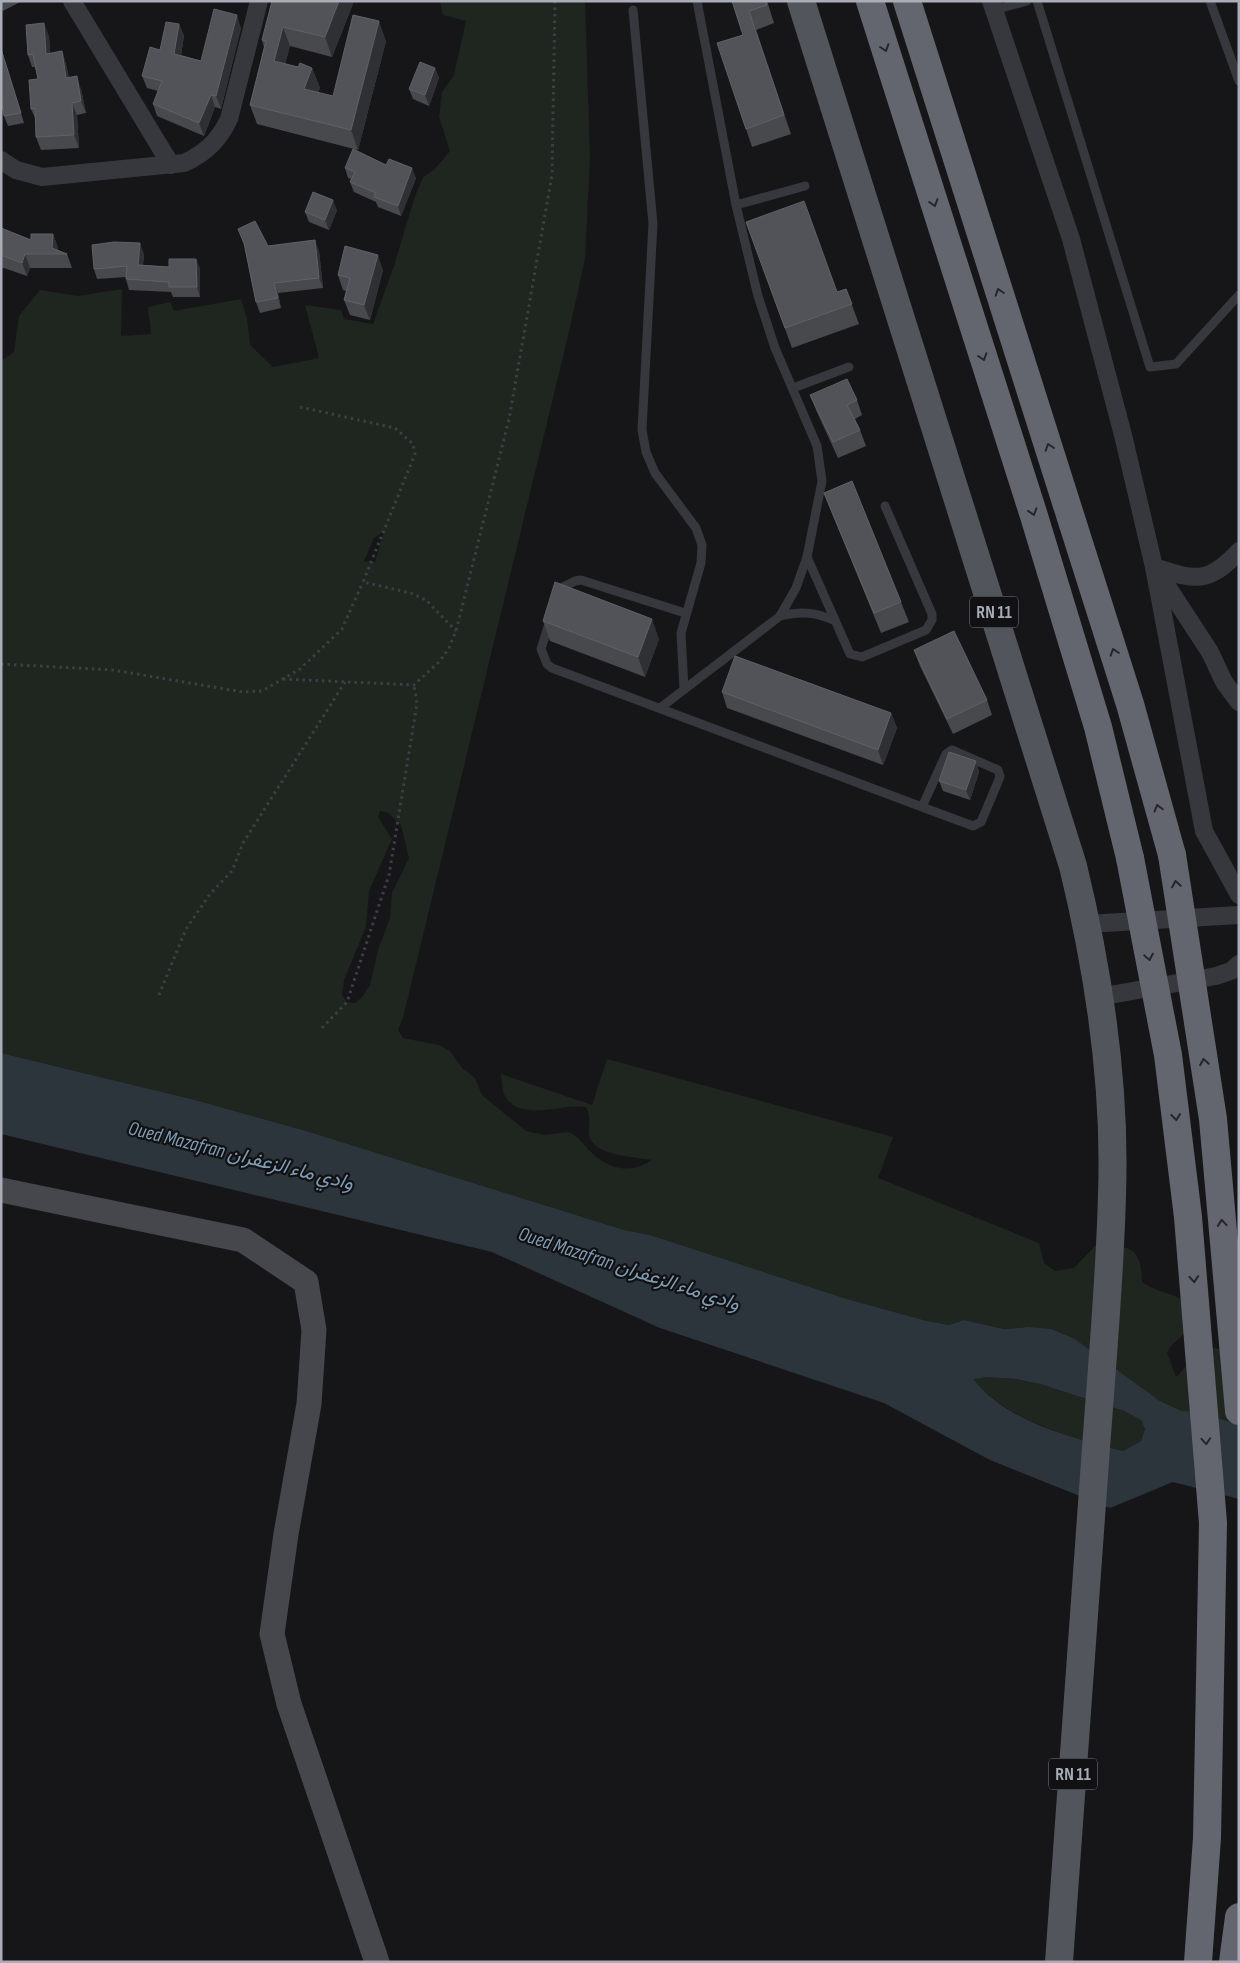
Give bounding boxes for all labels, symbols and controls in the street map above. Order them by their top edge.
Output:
one-way arrow [879,43,889,51]
one-way arrow [928,198,938,206]
one-way arrow [995,288,1005,297]
one-way arrow [978,353,988,361]
one-way arrow [1044,443,1054,452]
one-way arrow [1027,508,1037,516]
road number: RN 11 [970,596,1018,628]
one-way arrow [1109,648,1119,656]
one-way arrow [1153,804,1164,813]
one-way arrow [1172,880,1182,888]
one-way arrow [1143,953,1154,961]
one-way arrow [1200,1057,1210,1066]
one-way arrow [1170,1114,1181,1122]
water label: Oued Mazafran وادي ماء الزعفران [125,1116,356,1199]
one-way arrow [1217,1219,1228,1227]
water label: Oued Mazafran وادي ماء الزعفران [514,1222,743,1319]
one-way arrow [1188,1275,1199,1283]
one-way arrow [1201,1437,1212,1445]
road number: RN 11 [1049,1758,1097,1790]

